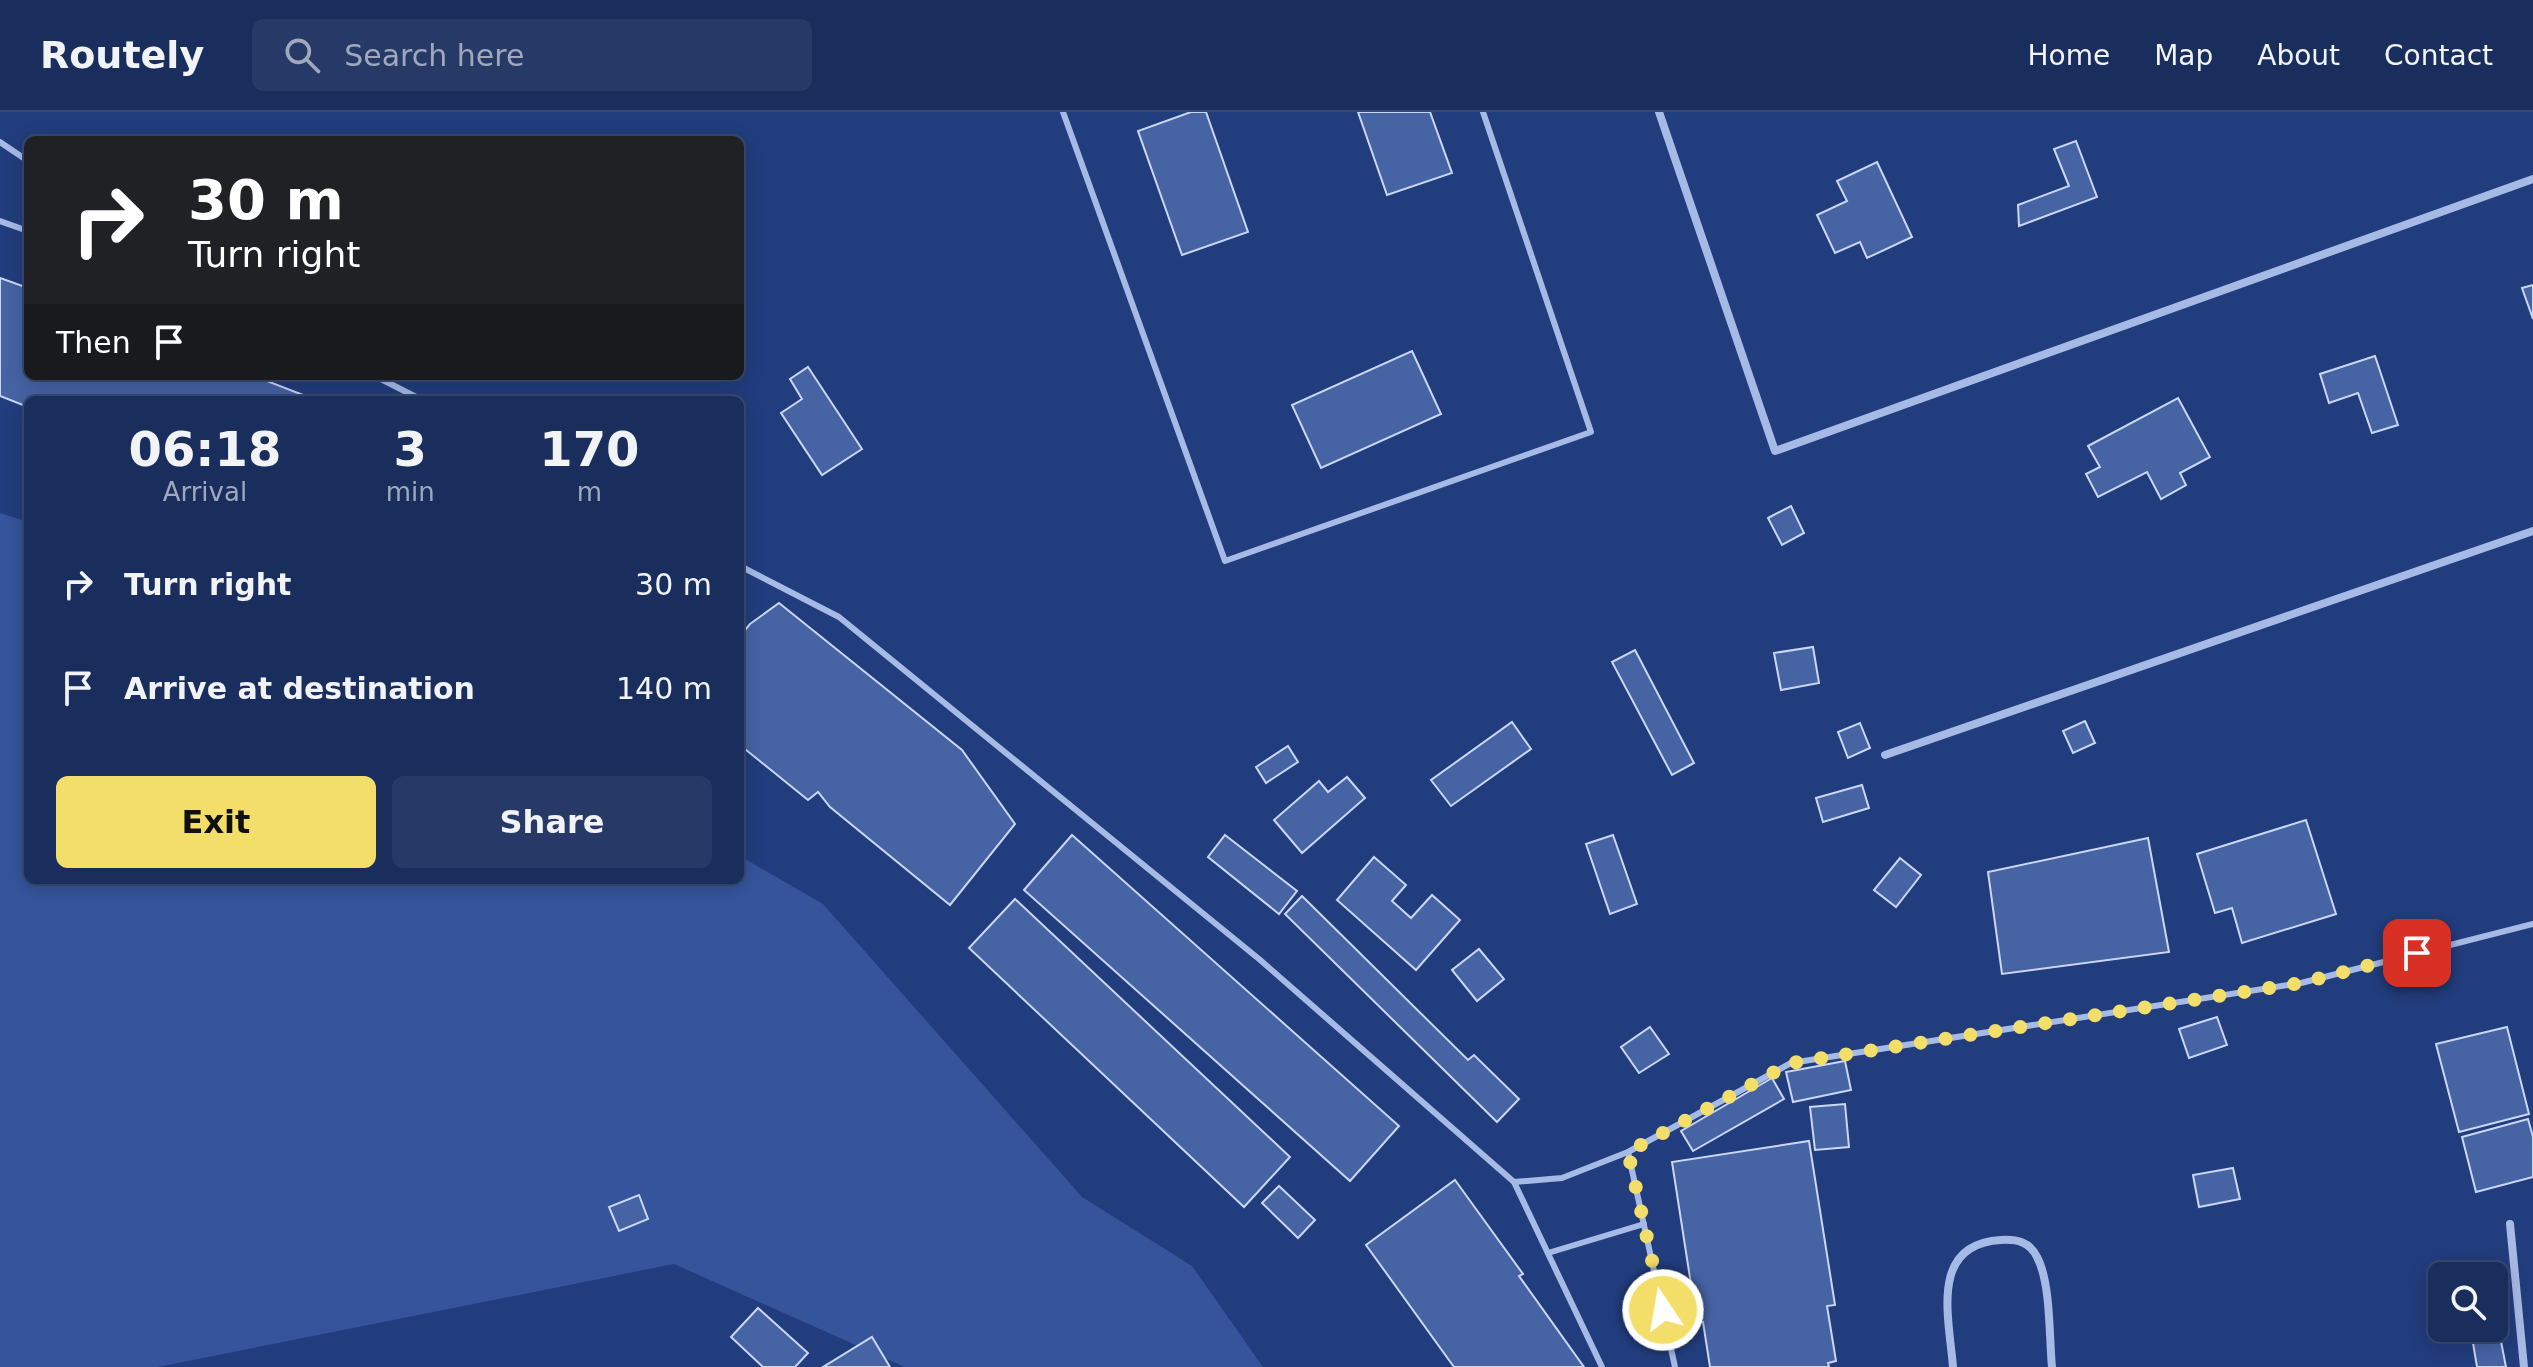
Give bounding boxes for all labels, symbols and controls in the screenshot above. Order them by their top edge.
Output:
search box [252,19,812,91]
text: Routely [40,33,204,77]
icon: search [280,33,324,77]
text: Search here [344,38,524,73]
text: Home [2027,39,2110,72]
text: Map [2154,39,2213,72]
text: About [2257,39,2340,72]
text: Contact [2384,39,2493,72]
text: 30 m [188,167,344,232]
icon: right [56,168,160,272]
text: Turn right [188,234,360,275]
icon: arrive [147,320,191,364]
text: Then [56,325,131,360]
text: 06:18 [128,421,281,477]
text: 3 [394,421,427,477]
text: 170 [539,421,639,477]
text: Arrival [163,477,247,507]
text: min [386,477,435,507]
text: m [577,477,602,507]
icon: right [56,562,100,606]
text: Turn right [124,567,291,602]
text: 30 m [635,567,712,602]
icon: arrive [56,666,100,710]
text: Arrive at destination [124,671,475,706]
text: 140 m [616,671,712,706]
button: Exit [56,776,376,868]
button: Share [392,776,712,868]
pin [2383,919,2451,987]
icon: arrive [2395,931,2439,975]
map controls [2428,1262,2508,1342]
button: search [2428,1262,2508,1342]
position arrow [1621,1268,1705,1352]

